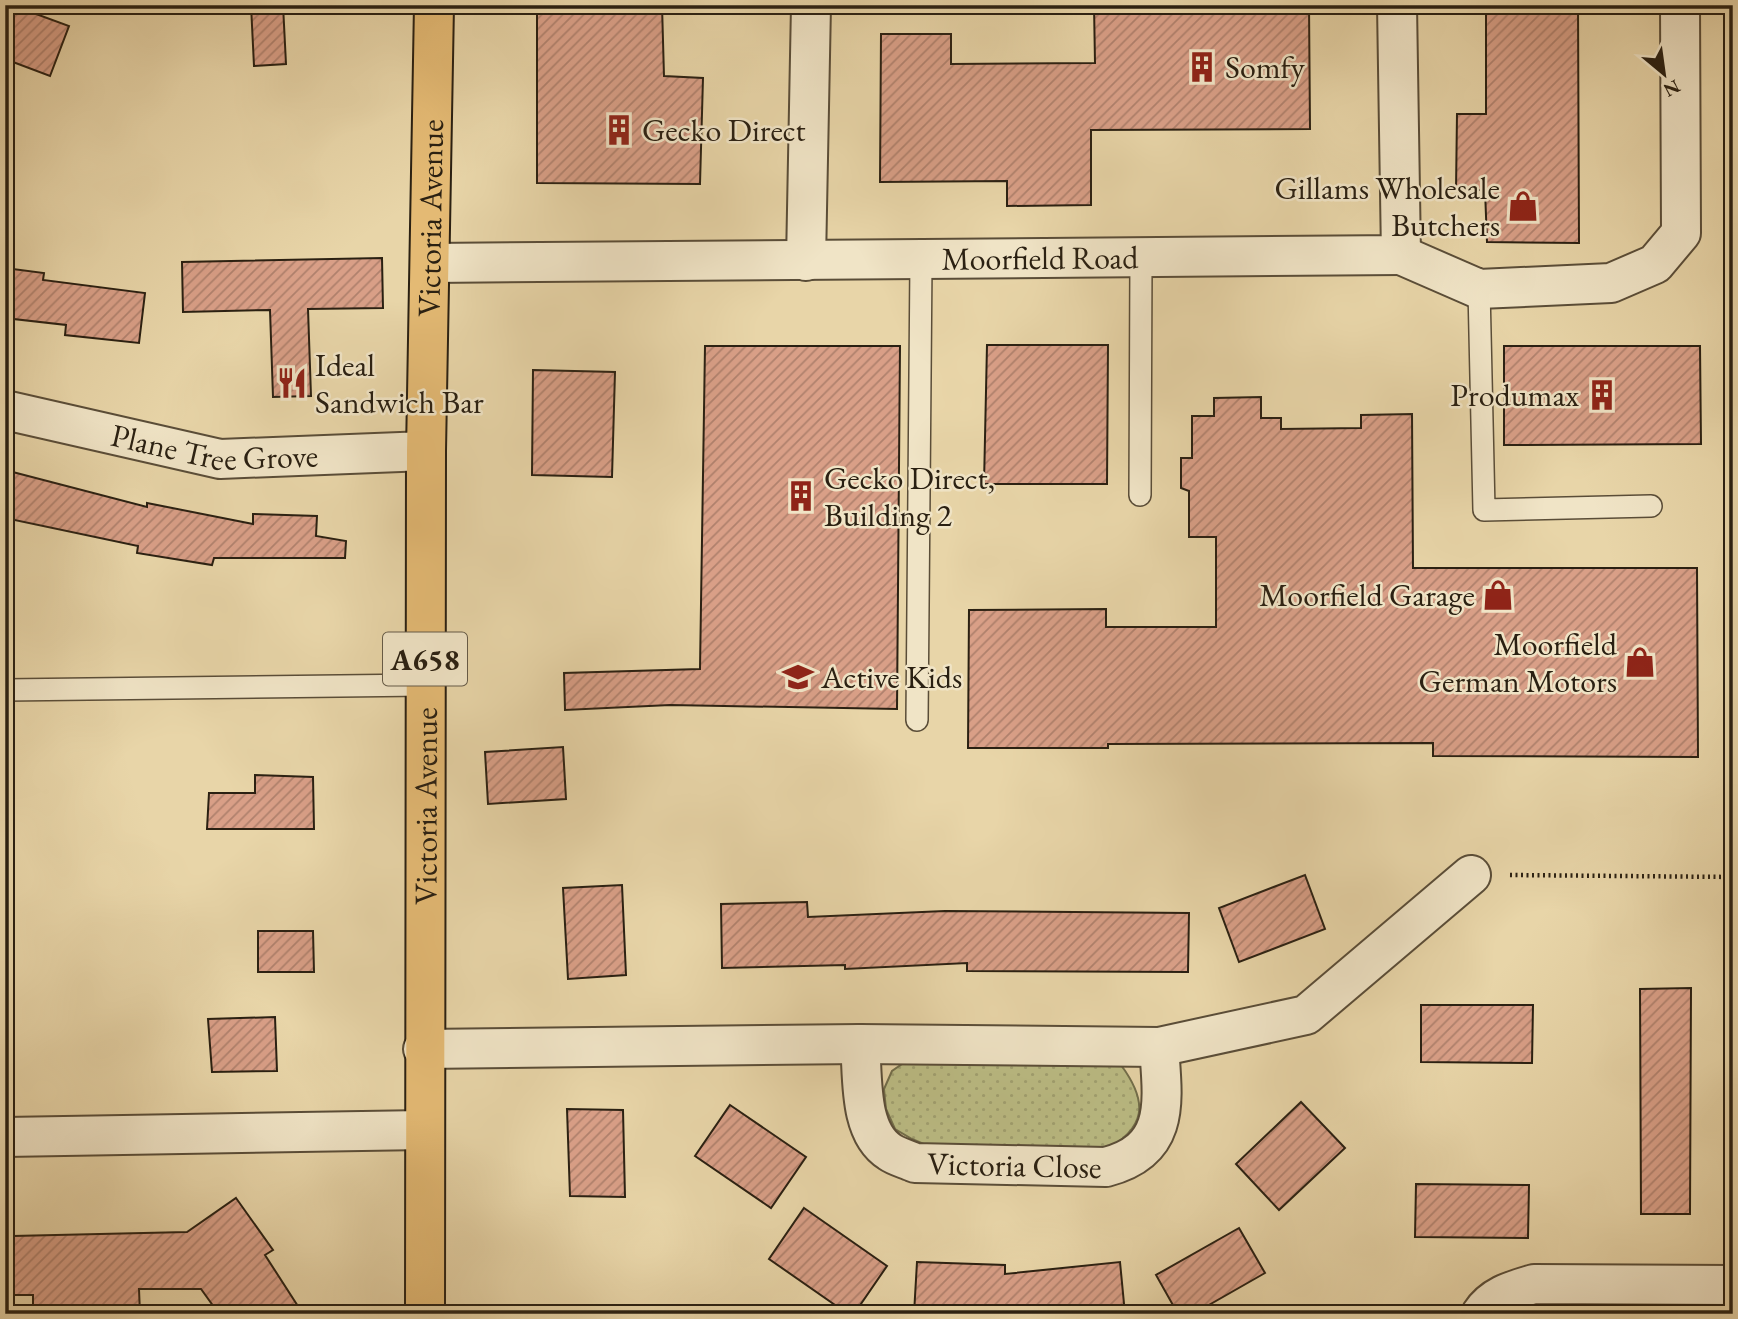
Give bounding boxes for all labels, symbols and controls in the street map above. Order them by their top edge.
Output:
north arrow [1630,38,1700,108]
place label: Somfy [1225,46,1306,88]
building icon: Somfy [1185,50,1219,84]
text: N [1659,74,1685,103]
place label: Gecko Direct [642,109,806,151]
building icon: Gecko Direct [602,113,636,147]
street label: Victoria Avenue [407,119,453,317]
place label: Gillams Wholesale Butchers [1274,167,1500,246]
shop icon: Gillams Wholesale Butchers [1506,189,1540,223]
street label: Moorfield Road [941,236,1139,280]
place label: Ideal Sandwich Bar [315,344,484,423]
restaurant icon: Ideal Sandwich Bar [275,366,309,400]
place label: Produmax [1450,374,1579,416]
building icon: Produmax [1585,378,1619,412]
street label: Plane Tree Grove [107,414,319,480]
place label: Gecko Direct, Building 2 [824,457,995,536]
building icon: Gecko Direct, Building 2 [784,479,818,513]
place label: Moorfield Garage [1259,574,1475,616]
shop icon: Moorfield Garage [1481,578,1515,612]
place label: Moorfield German Motors [1419,623,1618,702]
road number: A658 [383,632,467,686]
shop icon: Moorfield German Motors [1623,645,1657,679]
place label: Active Kids [820,656,962,698]
school or university icon: Active Kids [781,660,815,694]
street label: Victoria Avenue [404,707,447,905]
street label: Victoria Close [927,1142,1102,1188]

